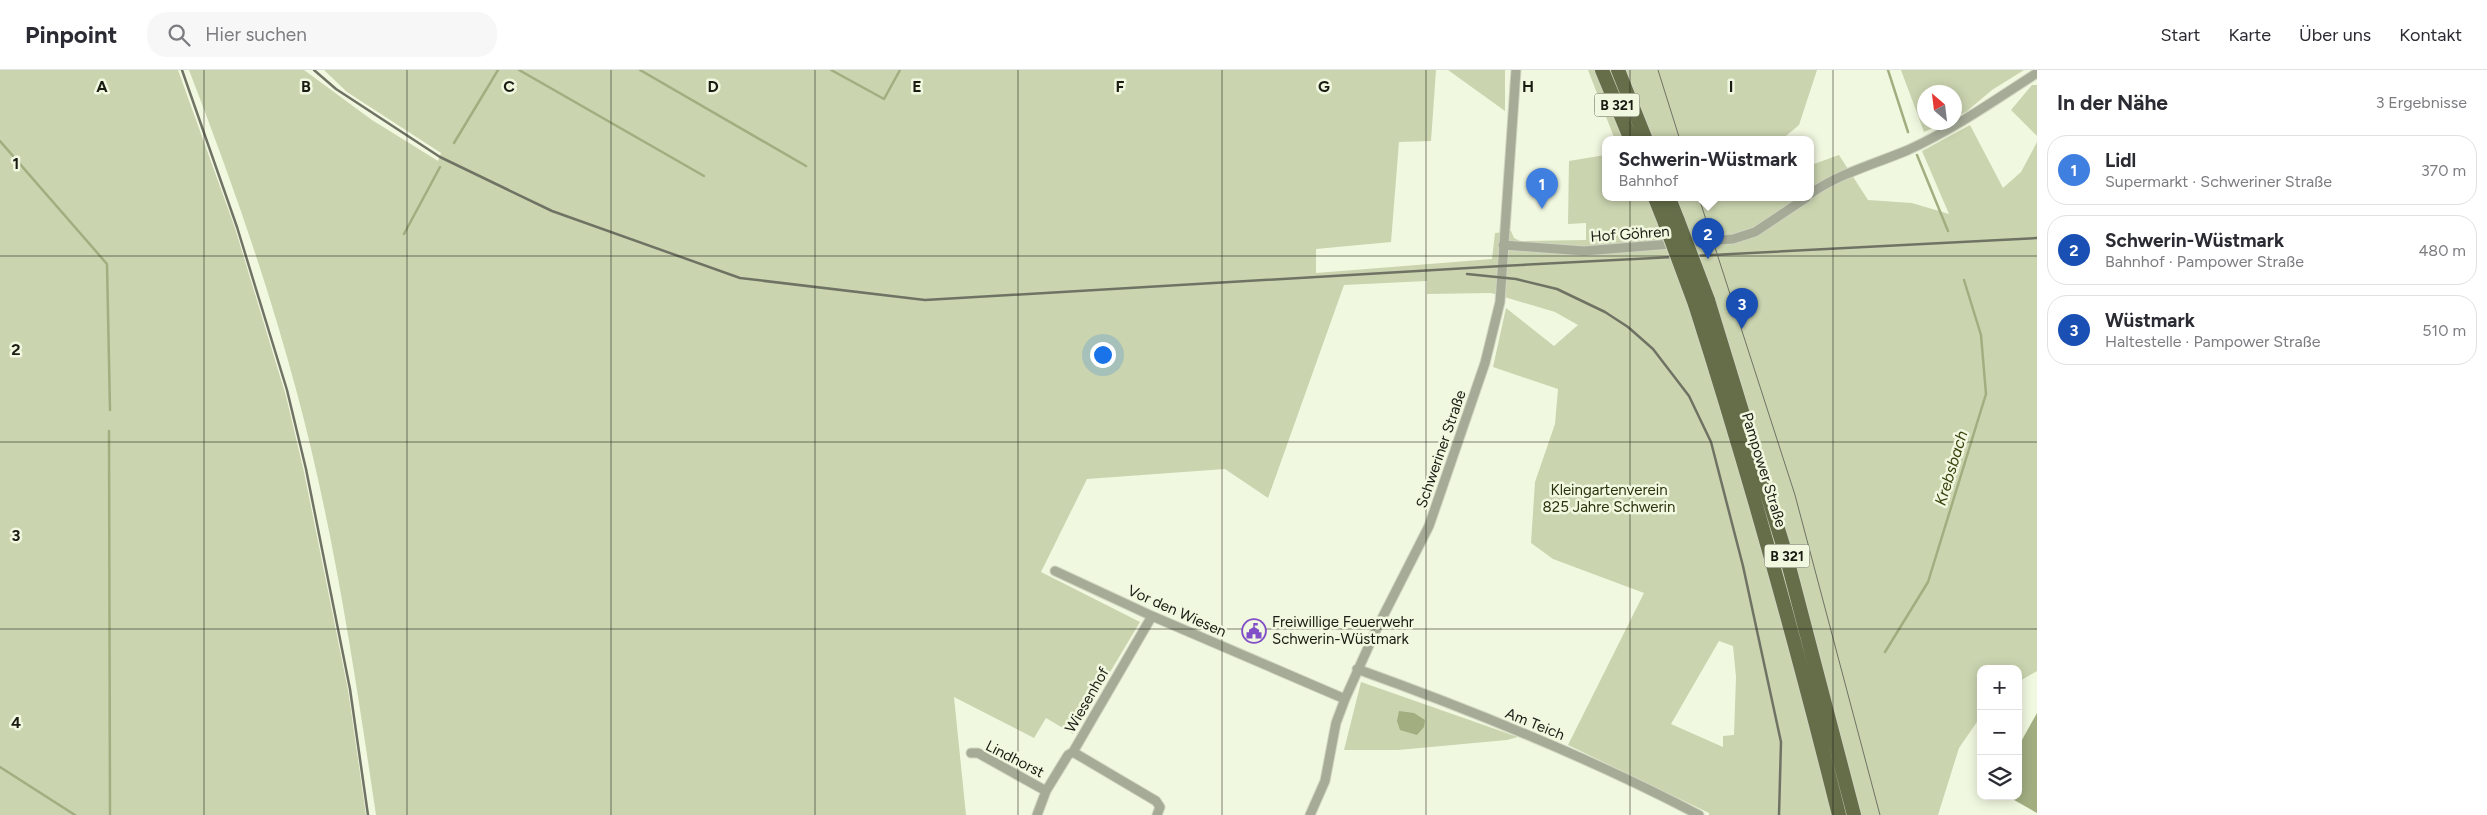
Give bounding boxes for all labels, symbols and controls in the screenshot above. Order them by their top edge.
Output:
search box [147,12,497,57]
text: Pinpoint [25,20,117,49]
icon: search [165,21,193,49]
text: Hier suchen [205,23,307,46]
text: Start [2161,24,2200,46]
text: Karte [2228,24,2271,46]
text: Über uns [2299,24,2371,46]
text: Kontakt [2399,24,2462,46]
text: A [96,77,108,96]
text: B [301,77,311,96]
text: C [503,77,515,96]
text: D [707,77,719,96]
text: E [912,77,922,96]
text: F [1116,77,1125,96]
text: G [1318,77,1330,96]
text: H [1522,77,1534,96]
text: I [1729,77,1733,96]
north arrow [1917,85,1962,130]
text: In der Nähe [2057,90,2168,115]
text: 3 Ergebnisse [2376,93,2467,112]
road number: B 321 [1594,94,1640,116]
popup [1602,136,1814,201]
text: Schwerin-Wüstmark [1618,148,1798,171]
text: Lidl [2105,149,2136,172]
text: 1 [13,154,19,173]
text: 1 [2071,161,2077,180]
text: 370 m [2421,161,2466,180]
pin: 1 [1526,168,1558,209]
text: Bahnhof [1618,171,1678,190]
text: Supermarkt · Schweriner Straße [2105,172,2332,191]
pin: 2 [1692,218,1724,259]
street label: Hof Göhren [1590,222,1670,246]
text: Schwerin-Wüstmark [2105,229,2284,252]
text: 2 [2069,241,2079,260]
text: 480 m [2418,241,2466,260]
text: Bahnhof · Pampower Straße [2105,252,2304,271]
pin: 3 [1726,288,1758,329]
text: Wüstmark [2105,309,2195,332]
text: 3 [2070,321,2078,340]
text: 510 m [2422,321,2466,340]
text: Haltestelle · Pampower Straße [2105,332,2320,351]
text: 2 [11,340,21,359]
your location [1090,342,1116,368]
street label: Schweriner Straße [1412,388,1470,510]
street label: Pampower Straße [1738,410,1790,530]
water label: Krebsbach [1931,428,1971,508]
park label: Kleingartenverein 825 Jahre Schwerin [1543,481,1675,516]
text: 3 [12,526,21,545]
road number: B 321 [1764,544,1810,568]
street label: Vor den Wiesen [1125,581,1229,641]
place label: Freiwillige Feuerwehr Schwerin-Wüstmark [1272,613,1414,648]
public building icon: Freiwillige Feuerwehr Schwerin-Wüstmark [1241,618,1267,644]
street label: Wiesenhof [1061,664,1113,736]
map controls [1977,665,2022,800]
button: + [1977,665,2022,710]
street label: Am Teich [1503,704,1567,744]
button: − [1977,710,2022,755]
text: 4 [11,713,21,732]
street label: Lindhorst [983,737,1048,782]
button: layers [1977,755,2022,800]

